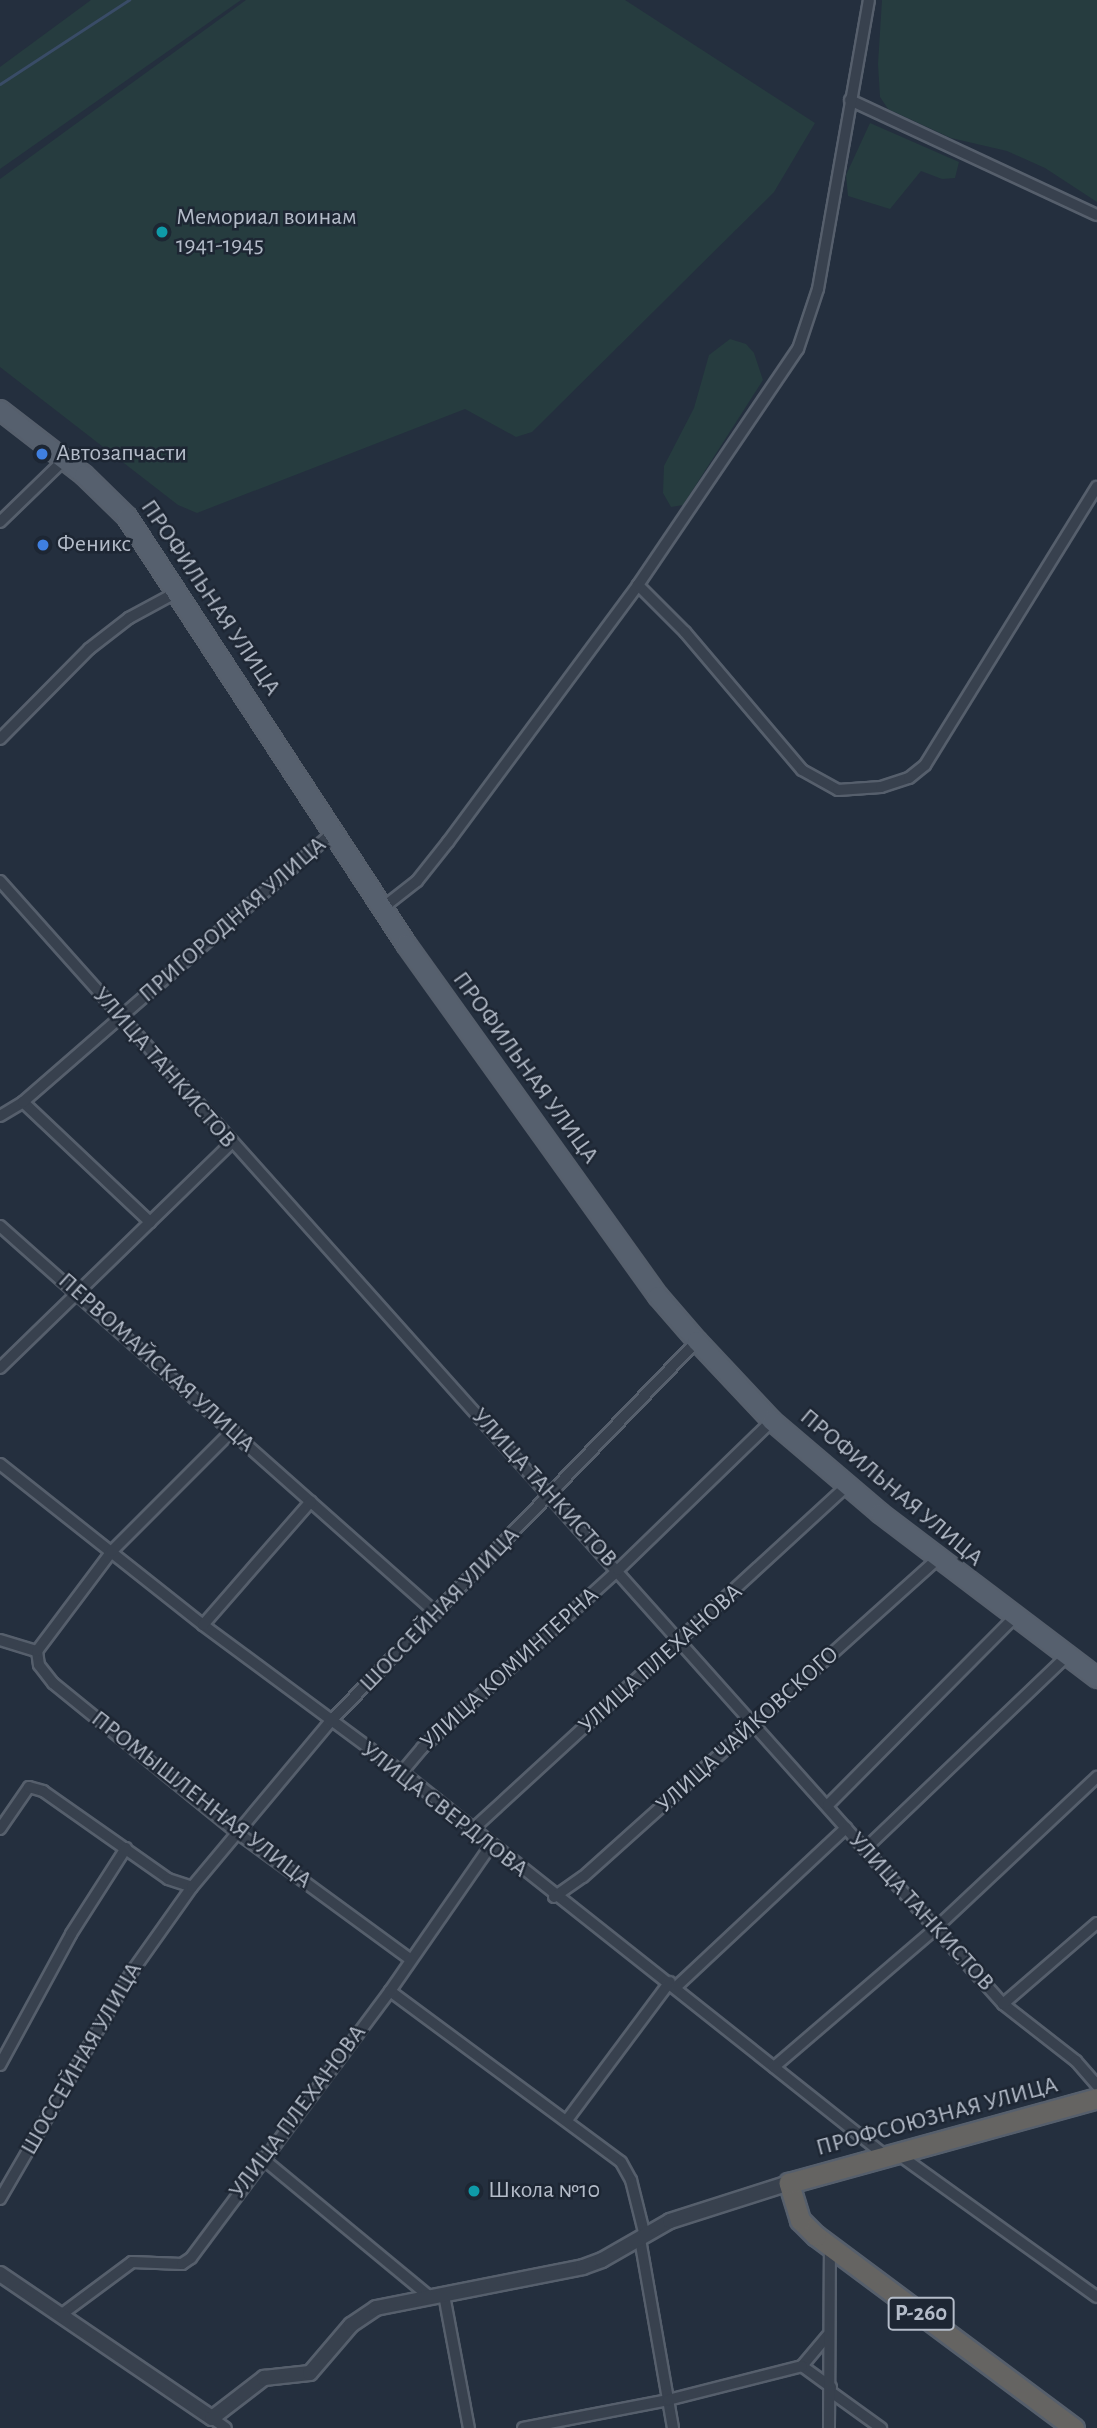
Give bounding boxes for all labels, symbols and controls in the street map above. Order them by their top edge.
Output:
place label: Мемориал воинам 1941-1945 [176,204,357,260]
marker: Мемориал воинам 1941-1945 [154,224,170,240]
place label: Автозапчасти [56,440,187,468]
marker: Автозапчасти [34,446,50,462]
street label: ПРОФИЛЬНАЯ УЛИЦА [134,494,286,702]
place label: Феникс [57,531,131,559]
marker: Феникс [35,537,51,553]
street label: ПРИГОРОДНАЯ УЛИЦА [133,831,333,1009]
street label: ПРОФИЛЬНАЯ УЛИЦА [446,966,604,1170]
street label: УЛИЦА ТАНКИСТОВ [86,982,242,1154]
street label: ПЕРВОМАЙСКАЯ УЛИЦА [52,1267,260,1459]
street label: УЛИЦА ТАНКИСТОВ [465,1403,623,1573]
street label: ПРОФИЛЬНАЯ УЛИЦА [794,1403,988,1573]
street label: ШОССЕЙНАЯ УЛИЦА [354,1522,526,1698]
street label: УЛИЦА ПЛЕХАНОВА [573,1578,749,1740]
street label: УЛИЦА КОМИНТЕРНА [415,1581,605,1757]
street label: УЛИЦА ЧАЙКОВСКОГО [651,1640,845,1820]
street label: ПРОМЫШЛЕННАЯ УЛИЦА [85,1705,317,1895]
street label: УЛИЦА СВЕРДЛОВА [355,1736,533,1884]
street label: УЛИЦА ТАНКИСТОВ [842,1827,1000,1997]
street label: ШОССЕЙНАЯ УЛИЦА [15,1957,149,2161]
street label: УЛИЦА ПЛЕХАНОВА [223,2019,373,2205]
street label: ПРОФСОЮЗНАЯ УЛИЦА [813,2071,1061,2163]
place label: Школа №10 [488,2177,600,2205]
marker: Школа №10 [466,2183,482,2199]
road number: Р-260 [886,2294,956,2334]

